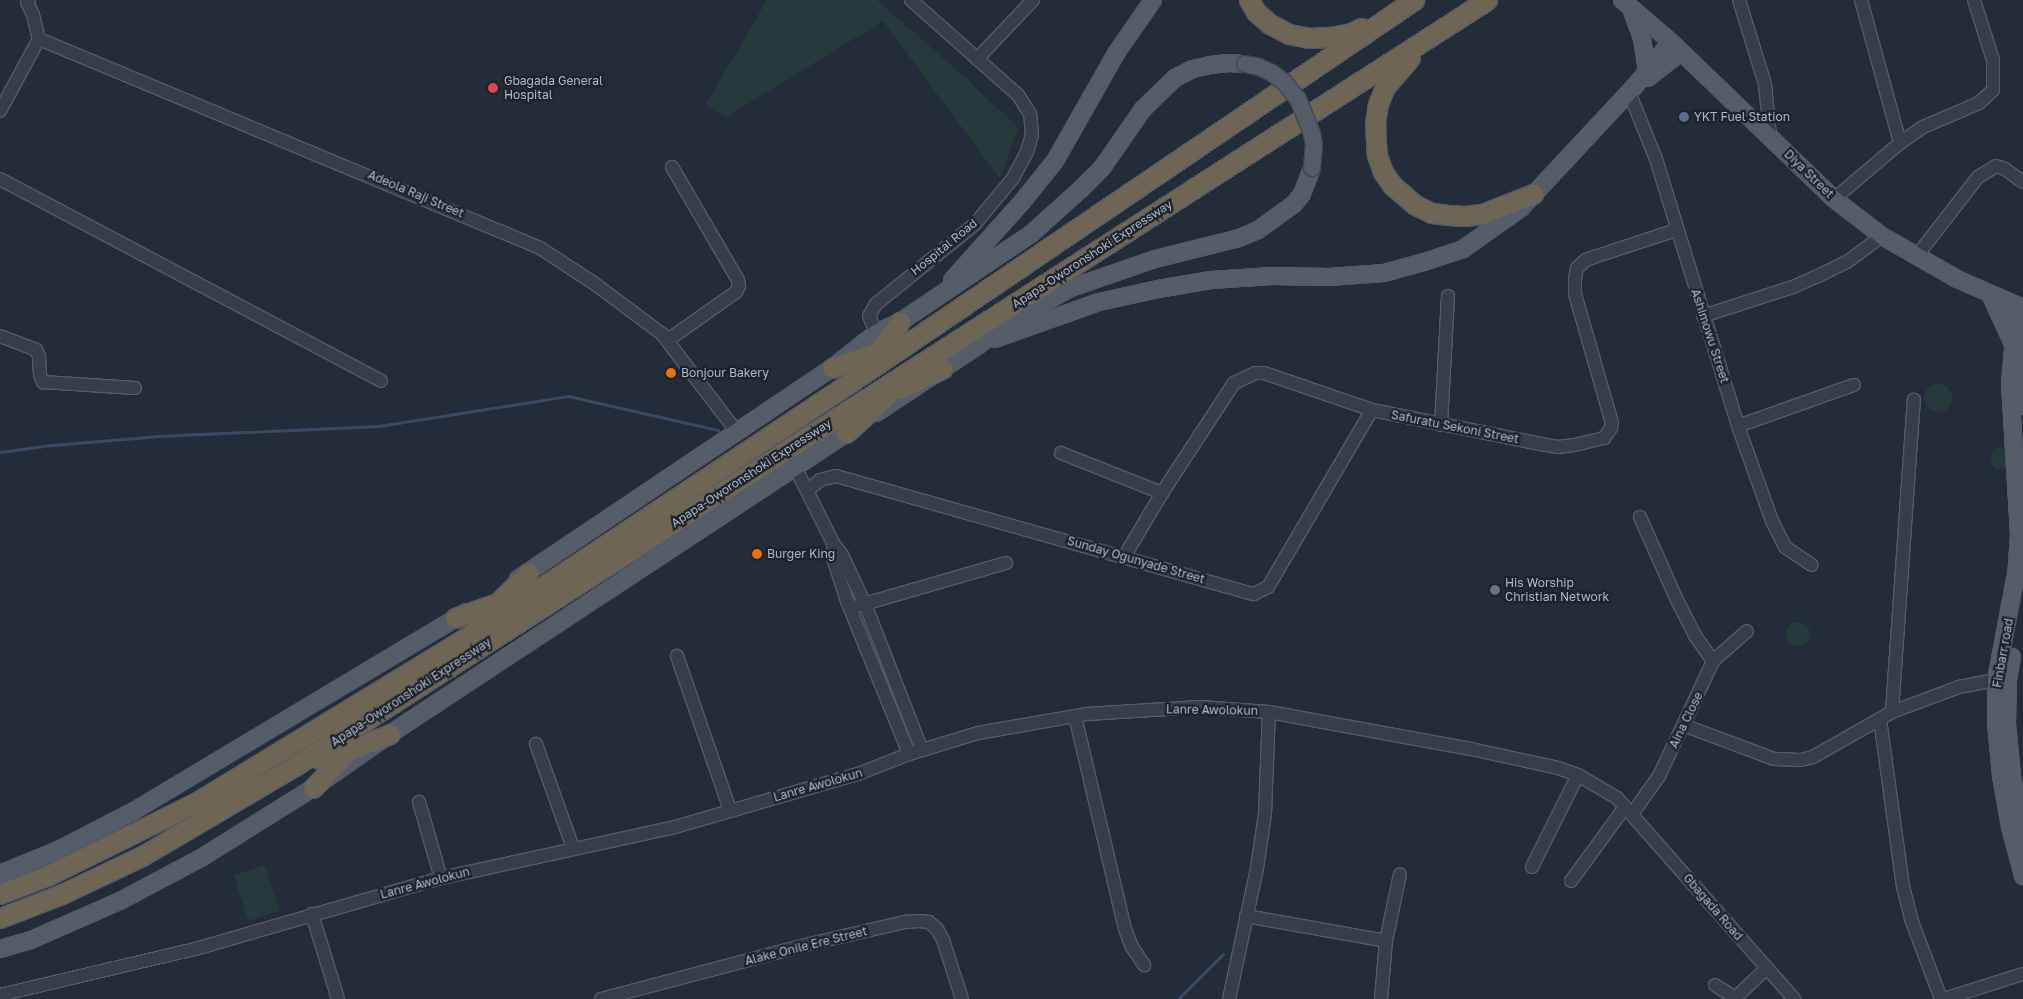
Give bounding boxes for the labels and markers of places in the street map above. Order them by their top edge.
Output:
place label: Gbagada General Hospital [504,74,603,102]
marker: Gbagada General Hospital [486,81,500,95]
place label: YKT Fuel Station [1694,110,1790,124]
marker: YKT Fuel Station [1678,111,1690,123]
place label: Bonjour Bakery [681,366,769,380]
marker: Bonjour Bakery [665,367,677,379]
place label: Burger King [767,547,835,561]
marker: Burger King [751,548,763,560]
place label: His Worship Christian Network [1505,576,1609,604]
marker: His Worship Christian Network [1489,584,1501,596]

